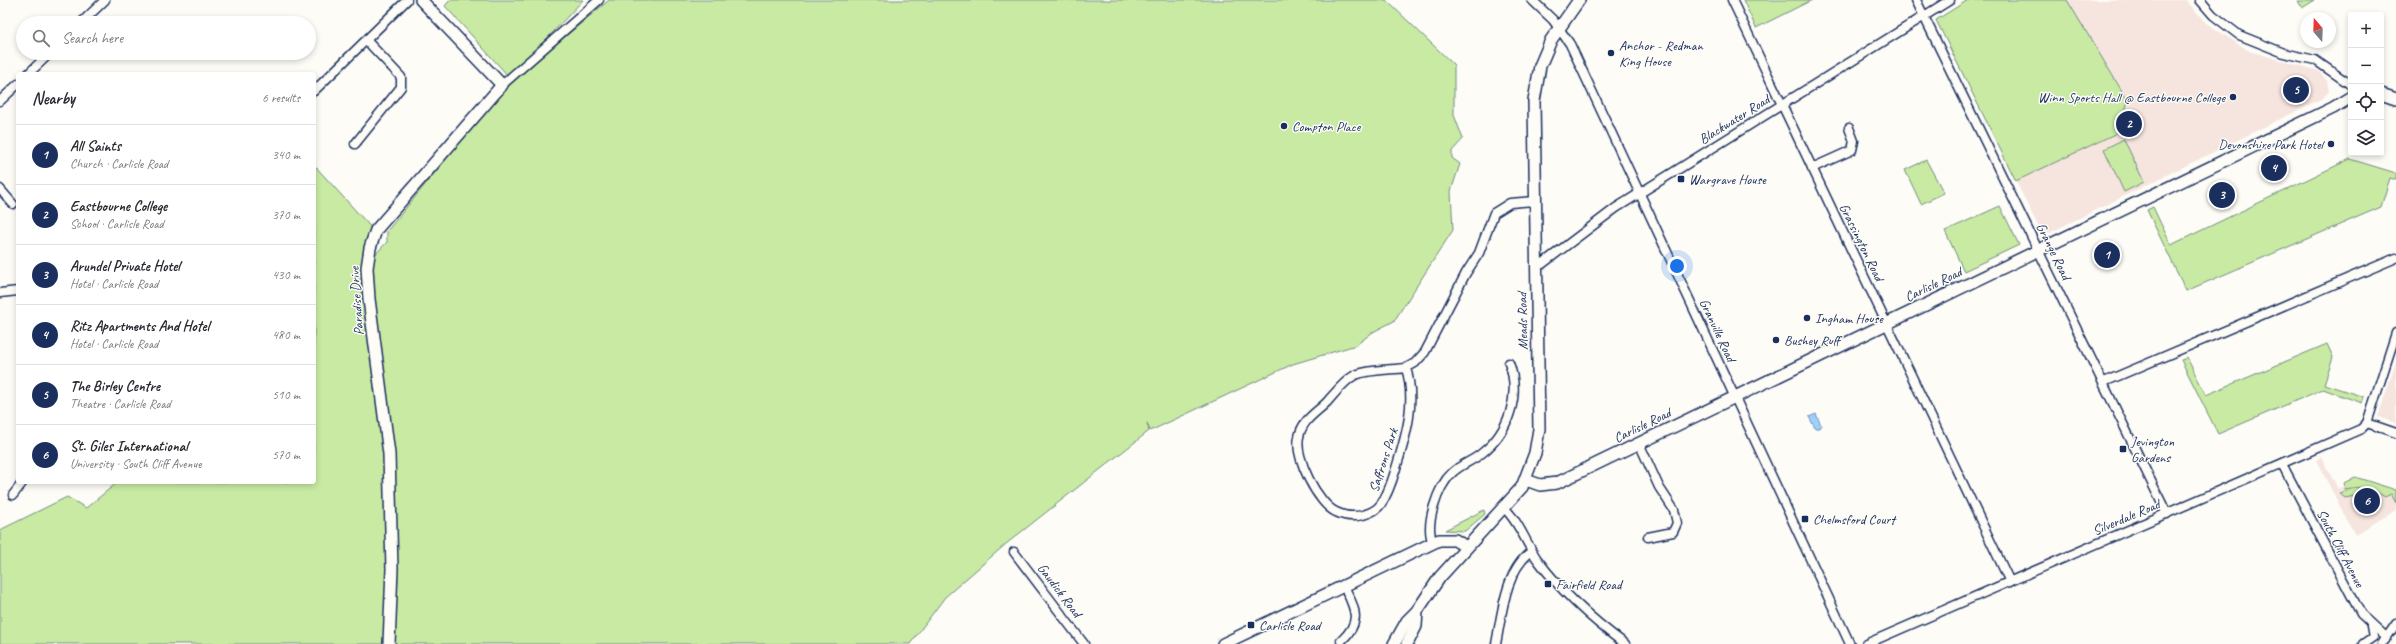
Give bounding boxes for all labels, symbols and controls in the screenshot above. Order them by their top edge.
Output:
north arrow [2300,12,2336,48]
map controls [2348,12,2384,156]
button: + [2348,12,2384,48]
search box [16,16,316,60]
icon: search [30,27,52,49]
text: Search here [62,29,123,48]
place label: Anchor - Redman King House [1619,37,1703,70]
marker: Anchor - Redman King House [1606,48,1616,58]
button: − [2348,48,2384,84]
pin: 5 [2283,75,2309,105]
button: locate [2348,84,2384,120]
text: Nearby [32,88,75,109]
place label: Winn Sports Hall @ Eastbourne College [2038,89,2226,106]
text: 6 results [262,90,300,106]
street label: Blackwater Road [1696,90,1775,148]
marker: Winn Sports Hall @ Eastbourne College [2228,92,2238,102]
pin: 2 [2116,109,2142,139]
place label: Compton Place [1292,118,1362,135]
button: layers [2348,120,2384,156]
marker: Compton Place [1279,121,1289,131]
place label: Devonshire Park Hotel [2218,136,2326,153]
text: All Saints [70,137,121,156]
marker: Devonshire Park Hotel [2326,139,2336,149]
text: 1 [42,147,48,163]
text: 340 m [272,147,300,163]
pin: 4 [2261,153,2287,183]
text: Church · Carlisle Road [70,156,168,172]
place label: Wargrave House [1689,171,1767,188]
marker: Wargrave House [1676,174,1686,184]
pin: 3 [2209,180,2235,210]
text: Eastbourne College [70,197,167,216]
street label: Grassington Road [1835,201,1889,286]
text: 2 [42,207,48,223]
text: 370 m [272,207,300,223]
text: School · Carlisle Road [70,216,164,232]
street label: Grange Road [2033,220,2076,285]
pin: 1 [2094,240,2120,270]
your location [1667,256,1687,276]
text: Arundel Private Hotel [70,257,180,276]
street label: Carlisle Road [1902,262,1967,306]
street label: Paradise Drive [346,265,367,336]
text: 3 [42,267,48,283]
text: 430 m [272,267,300,283]
text: Hotel · Carlisle Road [70,276,158,292]
street label: Meads Road [1513,290,1531,350]
street label: Granville Road [1696,296,1741,367]
place label: Ingham House [1815,310,1884,327]
marker: Ingham House [1802,313,1812,323]
text: Ritz Apartments And Hotel [70,317,209,336]
text: 4 [42,327,48,343]
text: 480 m [272,327,300,343]
place label: Bushey Ruff [1784,332,1843,349]
marker: Bushey Ruff [1771,335,1781,345]
text: Hotel · Carlisle Road [70,336,158,352]
text: The Birley Centre [70,377,160,396]
text: 5 [42,387,48,403]
text: 510 m [272,387,300,403]
text: Theatre · Carlisle Road [70,396,171,412]
street label: Carlisle Road [1611,403,1676,447]
street label: Saffrons Park [1365,425,1402,494]
place label: Jevington Gardens [2130,433,2175,466]
text: St. Giles International [70,437,188,456]
marker: Jevington Gardens [2118,444,2128,454]
text: 6 [42,447,48,463]
text: 570 m [272,447,300,463]
text: University · South Cliff Avenue [70,456,201,472]
pin: 6 [2354,486,2380,516]
street label: Silverdale Road [2090,495,2165,539]
street label: South Cliff Avenue [2313,507,2369,591]
place label: Chelmsford Court [1813,511,1897,528]
marker: Chelmsford Court [1800,514,1810,524]
street label: Gaudick Road [1034,560,1087,623]
place label: Fairfield Road [1556,576,1624,593]
marker: Fairfield Road [1543,579,1553,589]
place label: Carlisle Road [1259,617,1323,634]
marker: Carlisle Road [1246,620,1256,630]

